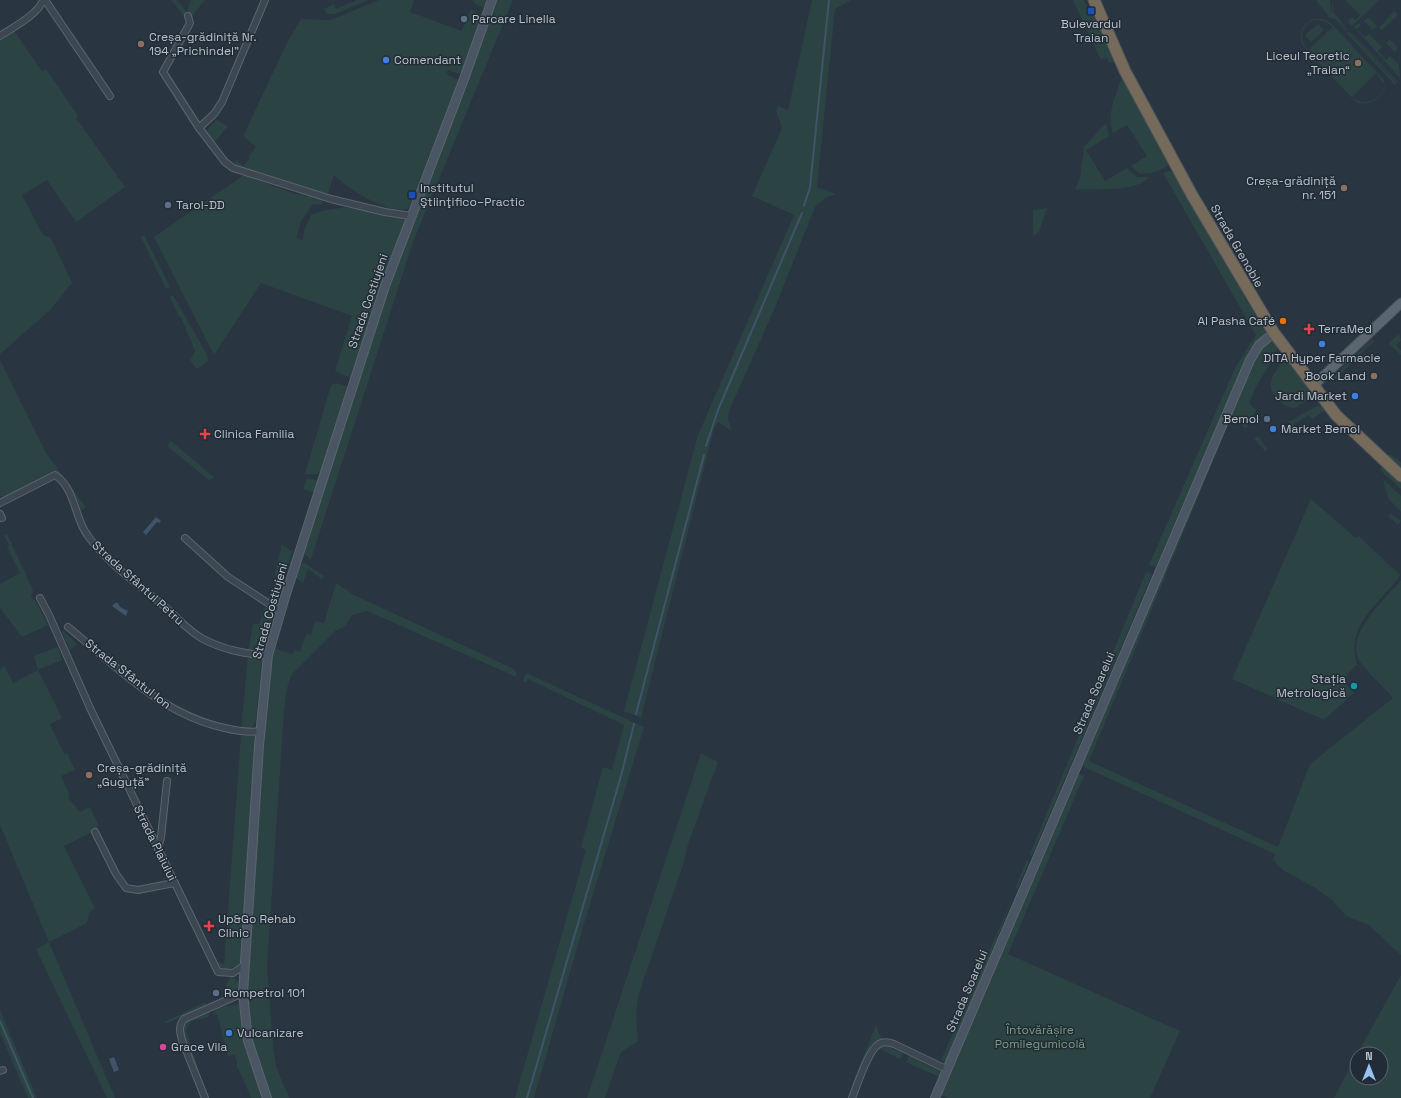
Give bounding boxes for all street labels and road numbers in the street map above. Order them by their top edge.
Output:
street label: Strada Grenoble [1207,201,1267,291]
street label: Strada Costiujeni [344,251,392,350]
street label: Strada Sfântul Petru [89,537,187,629]
street label: Strada Costiujeni [249,561,291,661]
street label: Strada Sfântul Ion [82,635,174,713]
street label: Strada Soarelui [1069,649,1119,737]
street label: Strada Plaiului [130,803,180,883]
street label: Strada Soarelui [942,947,992,1035]

